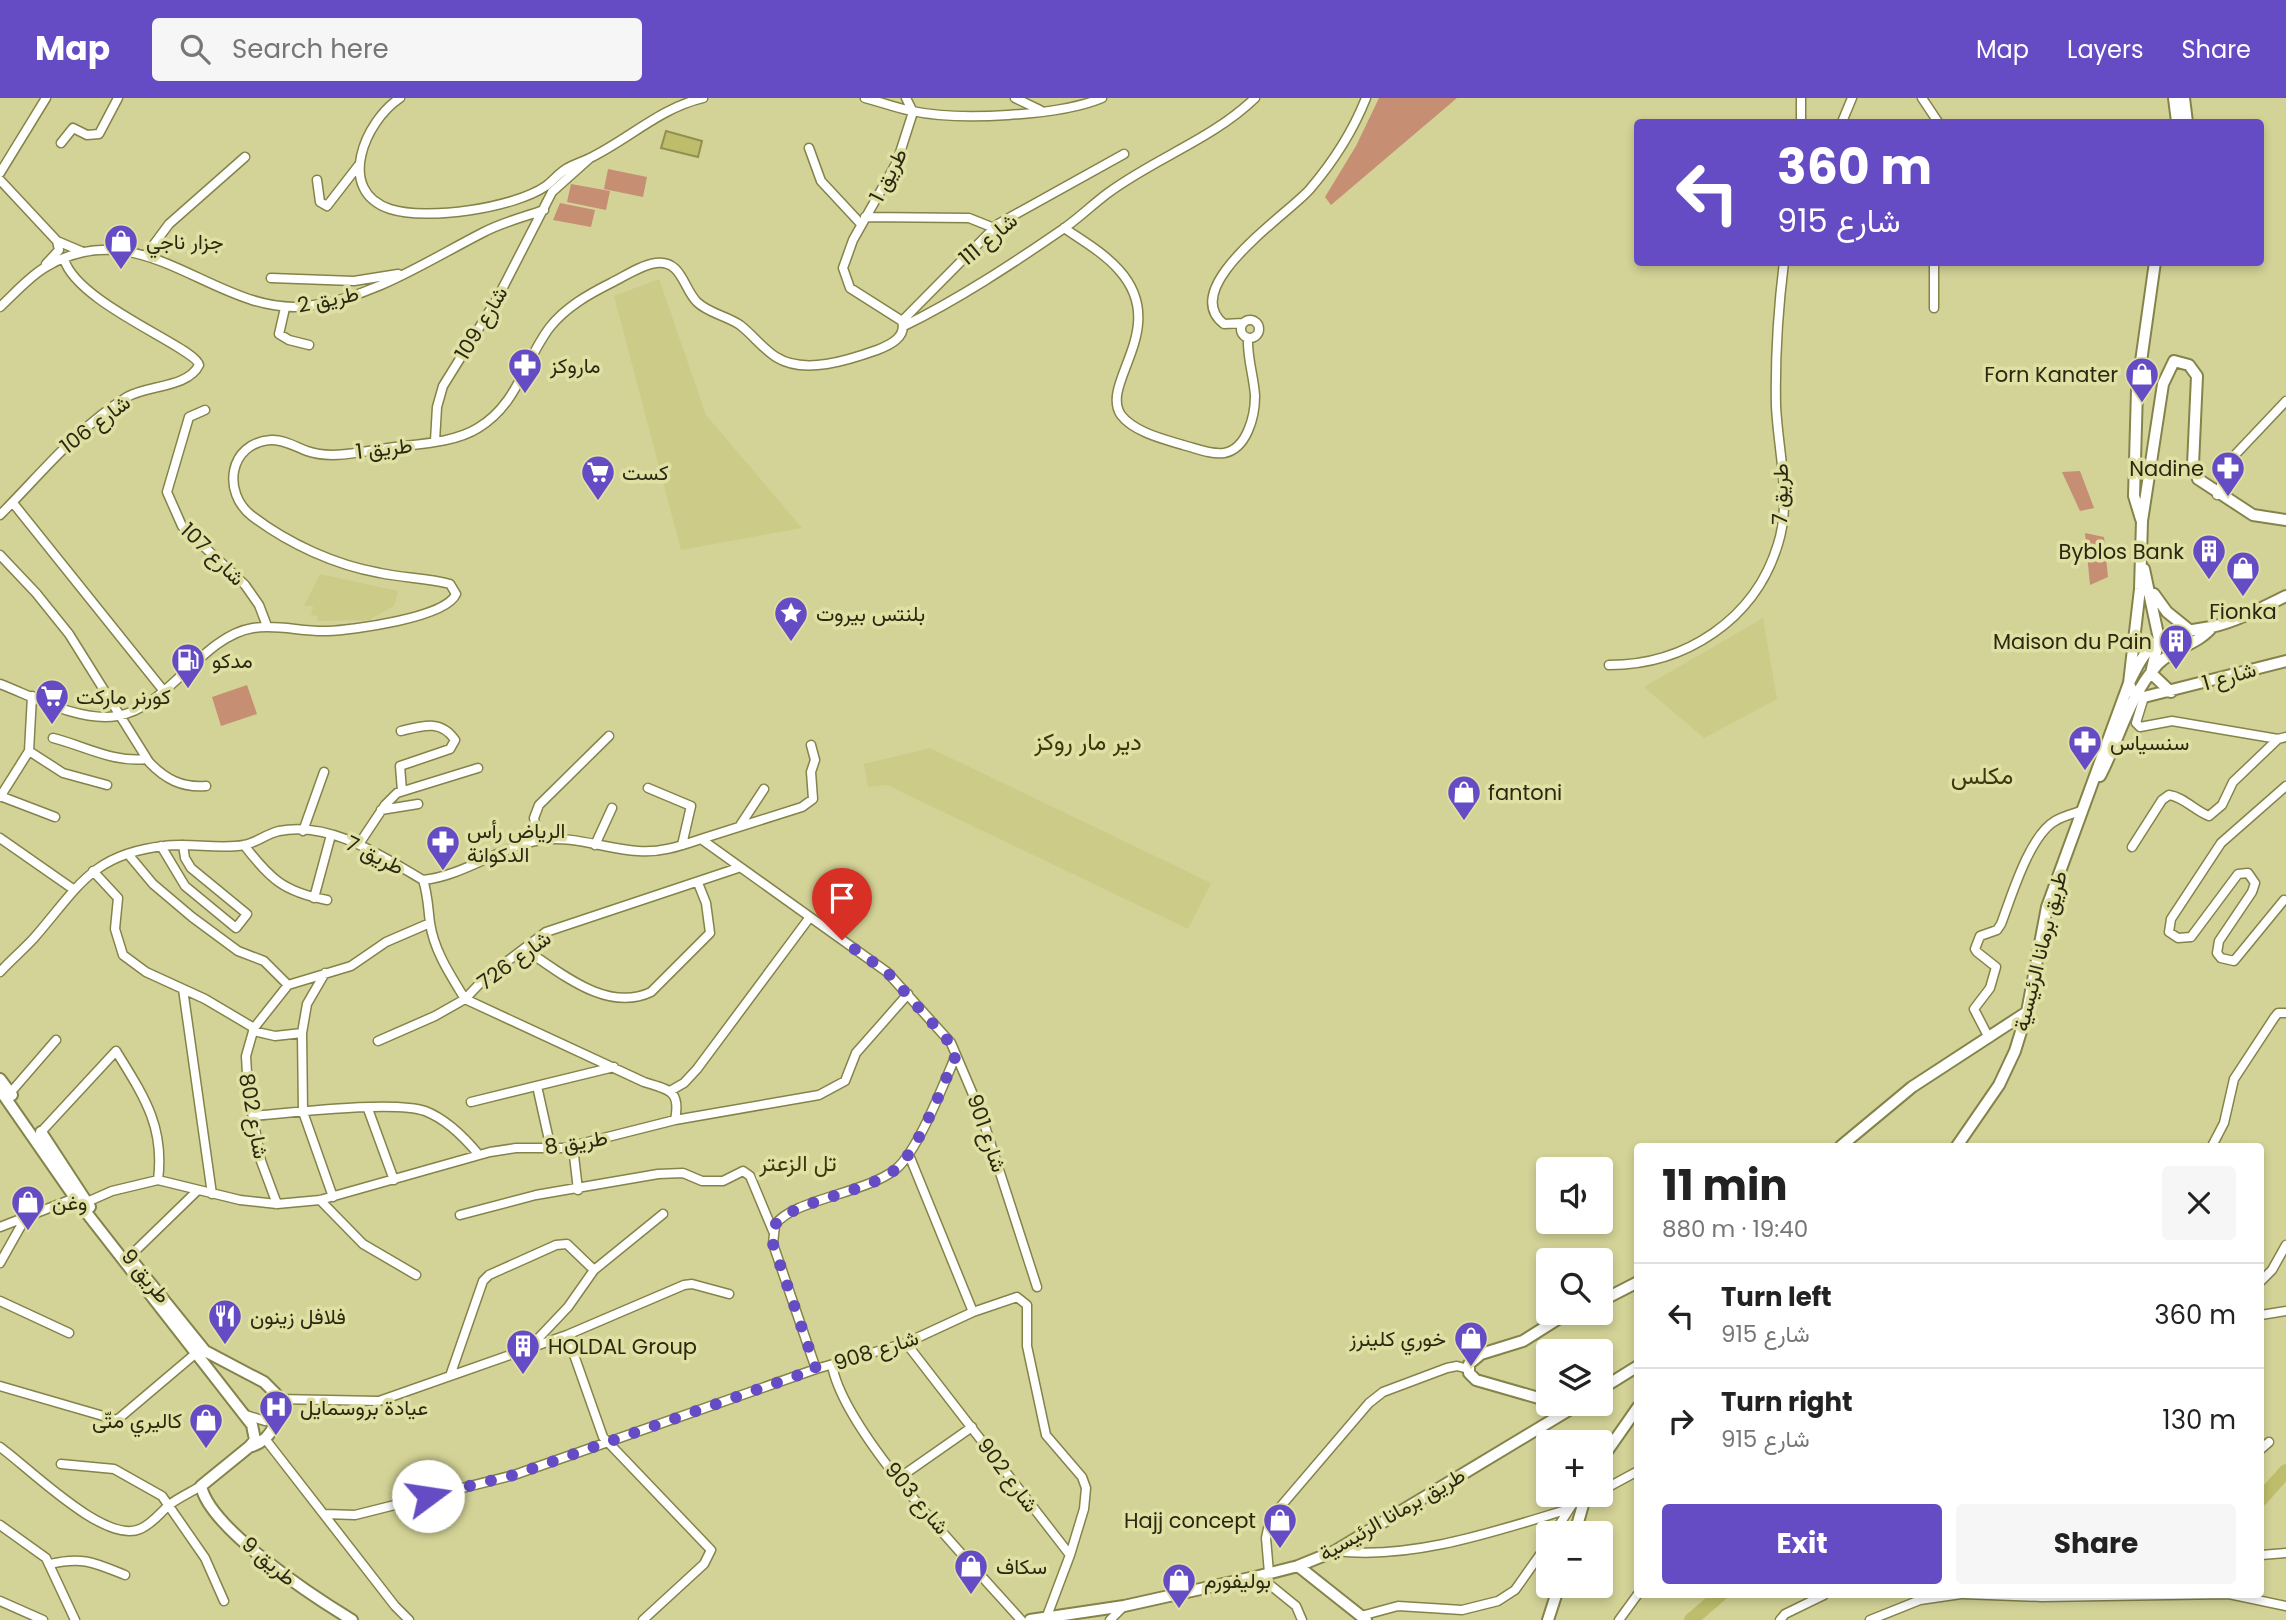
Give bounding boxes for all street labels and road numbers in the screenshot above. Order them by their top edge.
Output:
street label: طريق 1 [862,143,914,207]
street label: شارع 111 [953,206,1023,272]
street label: طريق 2 [295,278,361,320]
street label: شارع 109 [448,281,514,365]
street label: شارع 106 [54,388,136,460]
street label: طريق 1 [354,430,414,466]
street label: طريق 7 [1765,463,1795,525]
street label: شارع 107 [174,516,252,592]
street label: شارع 1 [2199,655,2259,697]
street label: 7 طريق [341,828,409,882]
street label: طريق برمانا الرئيسية [2006,868,2074,1034]
street label: شارع 726 [471,923,557,997]
street label: شارع 802 [232,1071,276,1161]
street label: شارع 901 [960,1090,1014,1176]
street label: طريق 8 [542,1123,610,1161]
street label: 9 طريق [115,1242,177,1310]
street label: شارع 908 [830,1323,922,1377]
street label: شارع 902 [970,1432,1046,1518]
street label: شارع 903 [878,1455,956,1541]
street label: طريق برمانا الرئيسية [1314,1460,1470,1568]
street label: طريق 9 [235,1530,303,1592]

